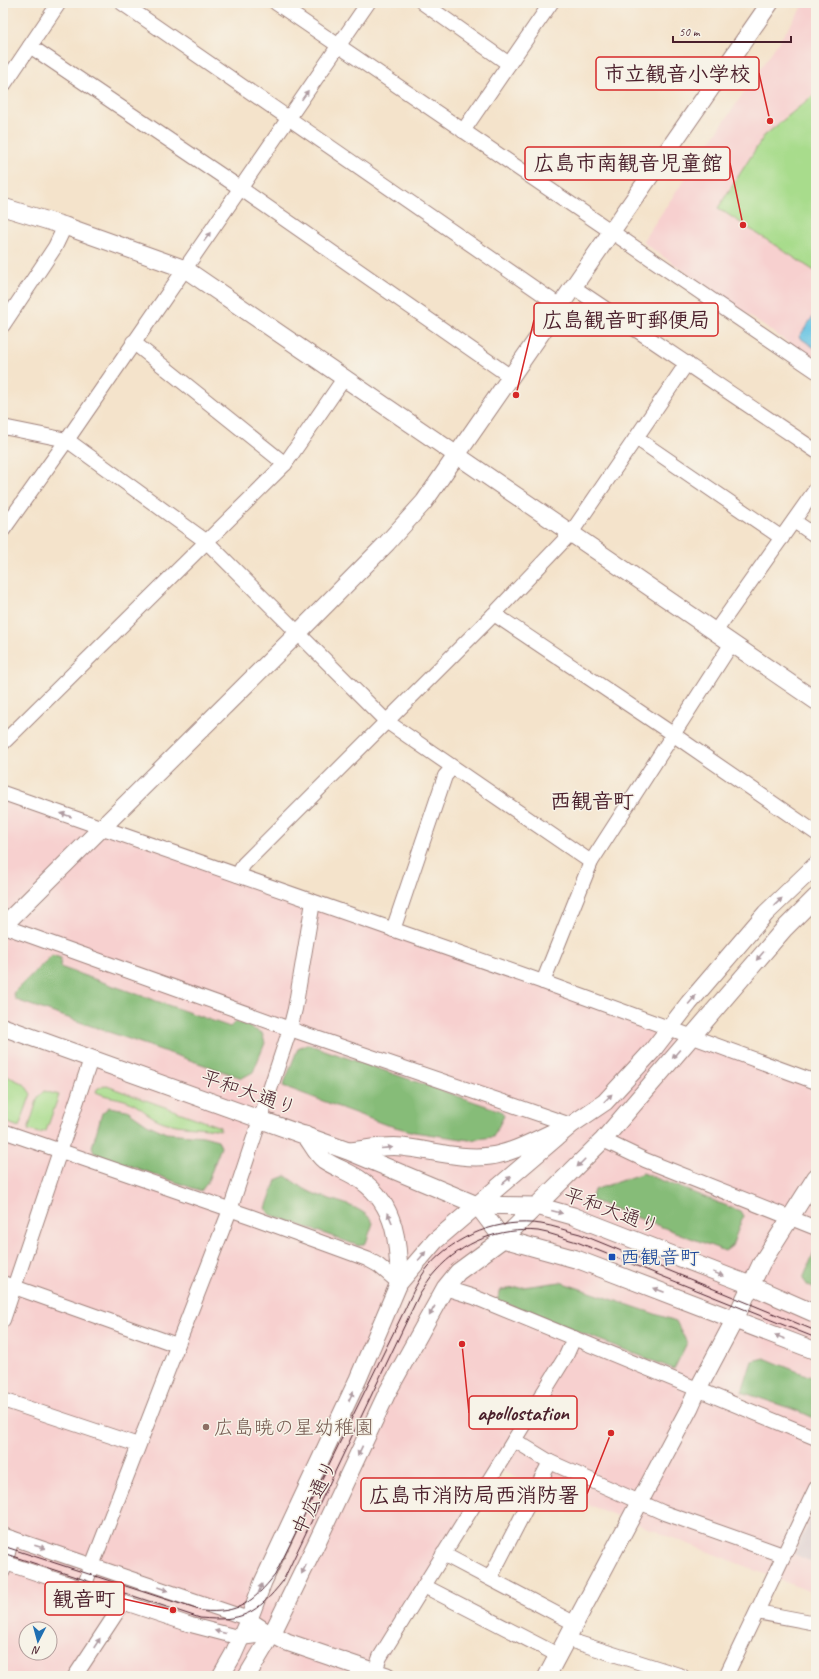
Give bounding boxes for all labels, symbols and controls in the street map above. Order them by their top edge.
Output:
scale bar [673,18,791,44]
text: 50 m [679,24,701,40]
callout: 市立観音小学校 [596,57,759,90]
text: 市立観音小学校 [604,61,751,87]
one-way arrow [301,90,309,100]
callout: 広島市南観音児童館 [525,147,730,180]
text: 広島市南観音児童館 [534,150,723,176]
one-way arrow [203,231,211,242]
callout: 広島観音町郵便局 [534,303,718,336]
text: 広島観音町郵便局 [542,307,710,333]
district label: 西観音町 [550,788,634,814]
one-way arrow [59,811,71,817]
one-way arrow [773,897,783,907]
one-way arrow [756,951,765,961]
one-way arrow [688,994,697,1005]
one-way arrow [671,1049,680,1060]
street label: 平和大通り [197,1064,300,1121]
one-way arrow [603,1094,613,1103]
one-way arrow [381,1144,393,1151]
one-way arrow [576,1158,586,1168]
one-way arrow [501,1175,512,1184]
street label: 平和大通り [561,1182,663,1239]
one-way arrow [552,1209,564,1215]
one-way arrow [387,1212,393,1223]
place label: 西観音町 [620,1245,700,1270]
one-way arrow [417,1251,426,1261]
marker: 西観音町 [607,1252,617,1262]
one-way arrow [712,1271,724,1277]
one-way arrow [652,1287,664,1293]
one-way arrow [429,1305,436,1317]
one-way arrow [773,1333,785,1339]
one-way arrow [348,1390,354,1401]
callout: apollostation [469,1396,577,1429]
text: apollostation [477,1400,570,1426]
place label: 広島暁の星幼稚園 [214,1415,374,1440]
marker: 広島暁の星幼稚園 [201,1422,211,1432]
one-way arrow [357,1446,363,1457]
street label: 中広通り [286,1456,343,1539]
callout: 広島市消防局西消防署 [361,1478,587,1511]
text: 広島市消防局西消防署 [369,1482,579,1508]
one-way arrow [34,1544,46,1550]
one-way arrow [301,1563,307,1574]
callout: 観音町 [45,1582,124,1615]
one-way arrow [257,1583,263,1595]
text: 観音町 [53,1586,116,1612]
one-way arrow [158,1586,170,1592]
north arrow [18,1621,58,1661]
one-way arrow [214,1628,226,1634]
one-way arrow [93,1637,100,1649]
text: N [31,1643,41,1658]

